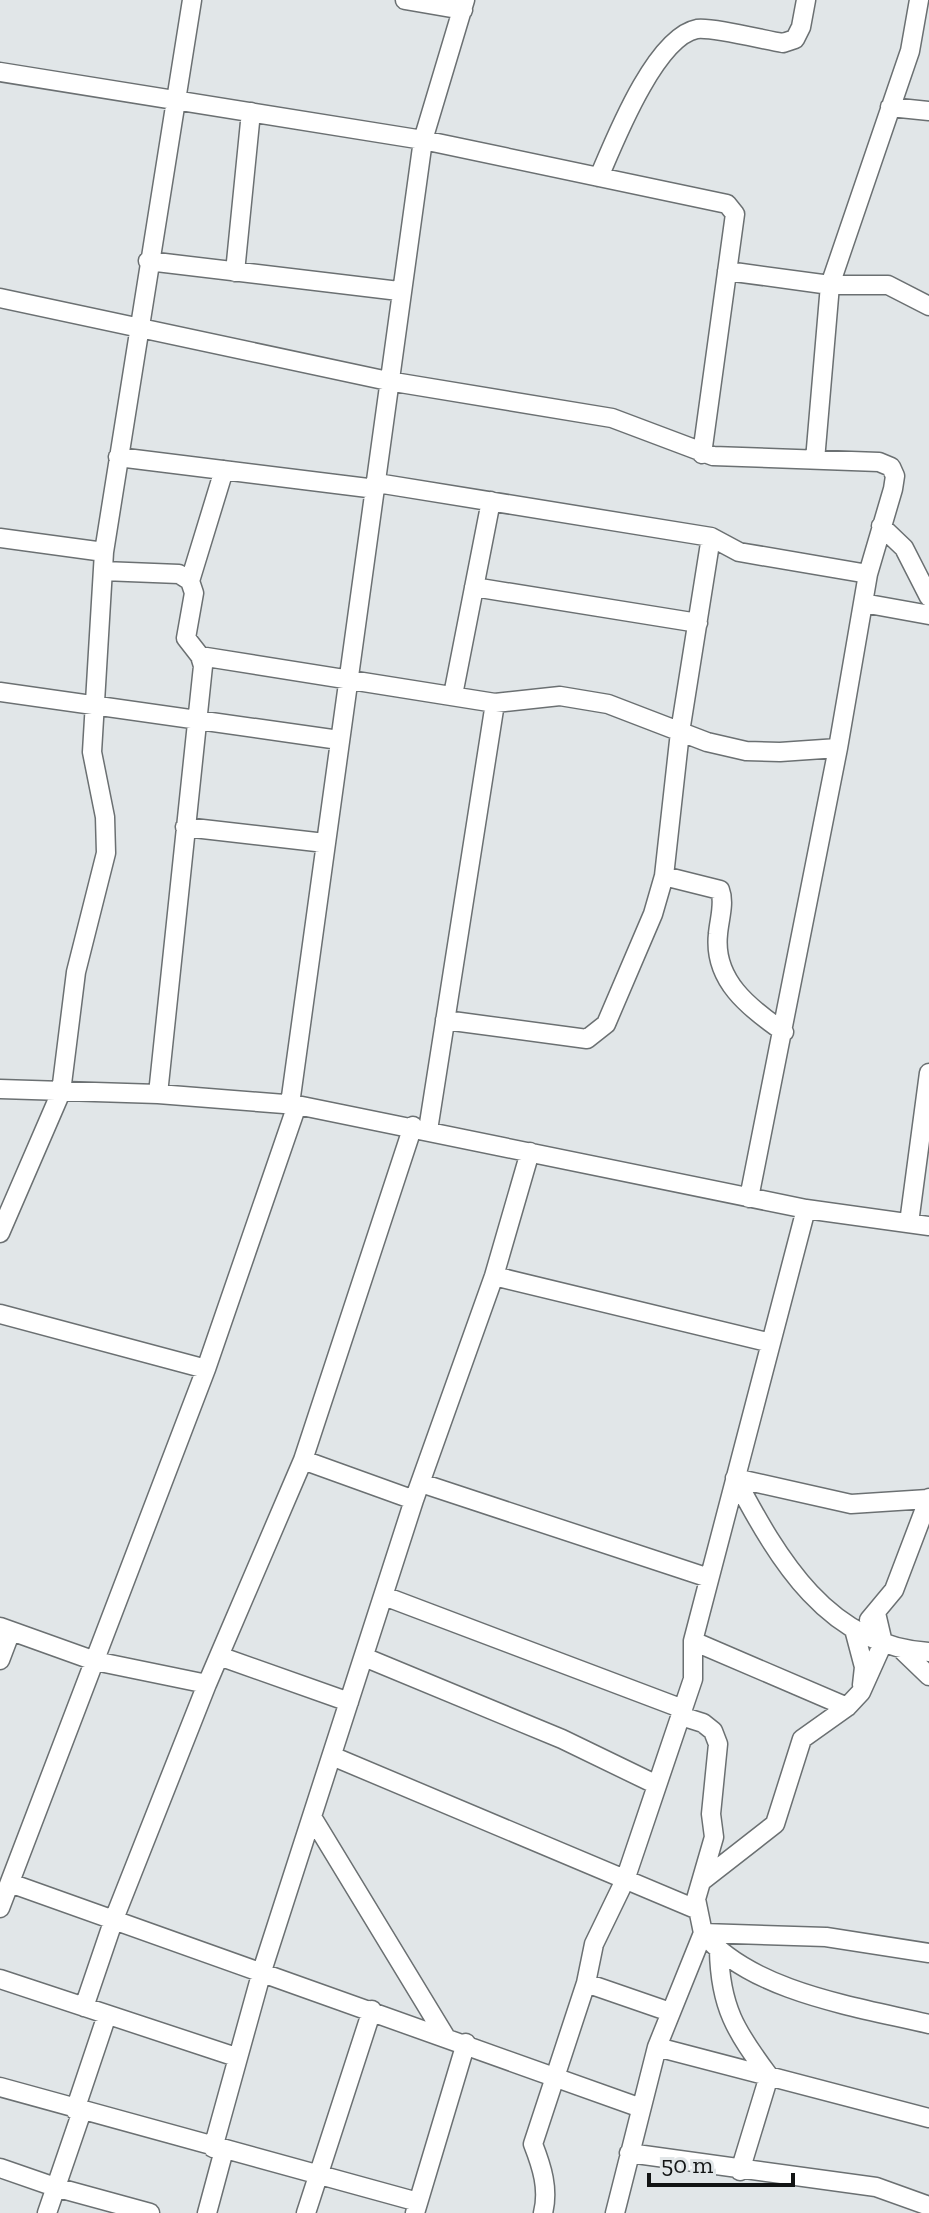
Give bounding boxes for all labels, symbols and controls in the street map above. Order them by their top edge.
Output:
scale bar [649,2137,793,2187]
text: 50 m [661,2150,714,2179]

